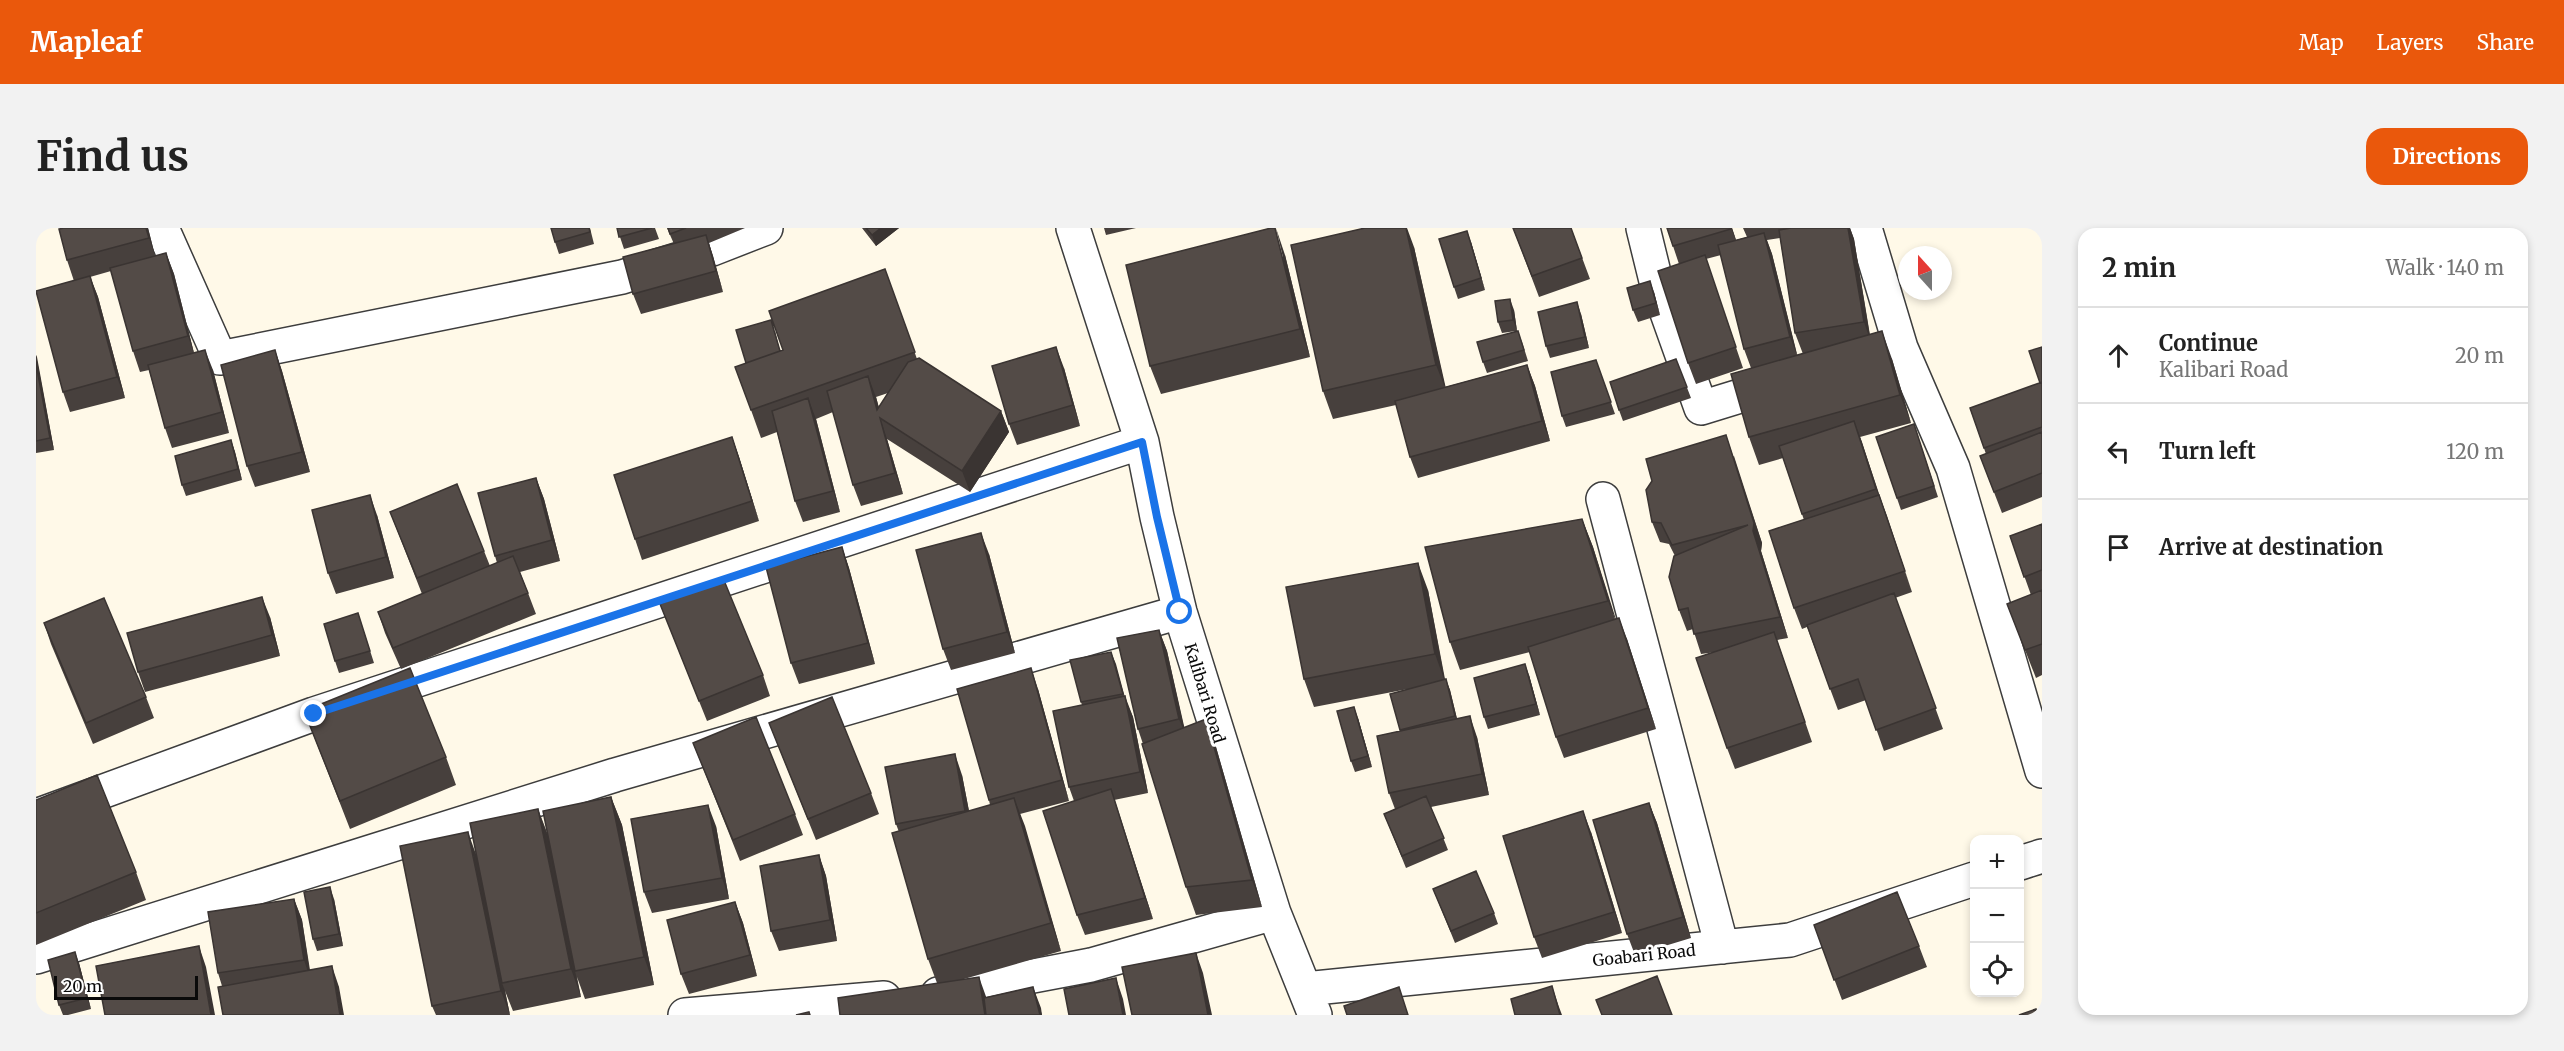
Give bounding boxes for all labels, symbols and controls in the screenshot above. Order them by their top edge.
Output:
text: Mapleaf [30,24,142,60]
text: Map [2299,29,2344,56]
text: Layers [2377,29,2444,56]
text: Share [2477,29,2534,56]
button: Directions [2366,128,2528,185]
text: Find us [36,130,189,182]
north arrow [1898,246,1952,300]
text: 2 min [2102,251,2176,284]
text: Walk · 140 m [2386,255,2504,280]
text: Continue [2159,329,2258,357]
icon: ahead [2102,339,2135,372]
text: 20 m [2455,343,2504,368]
text: Kalibari Road [2159,357,2288,382]
icon: left [2102,435,2135,468]
text: Turn left [2159,437,2256,465]
text: 120 m [2446,439,2504,464]
icon: arrive [2102,531,2135,564]
text: Arrive at destination [2159,533,2383,561]
route start [1166,598,1192,624]
street label: Kalibari Road [1180,641,1230,746]
route end [300,700,326,726]
map controls [1970,835,2024,997]
button: + [1970,835,2024,889]
button: − [1970,889,2024,943]
street label: Goabari Road [1592,940,1697,970]
button: locate [1970,943,2024,997]
scale bar [54,973,198,1000]
text: 20 m [63,976,102,996]

